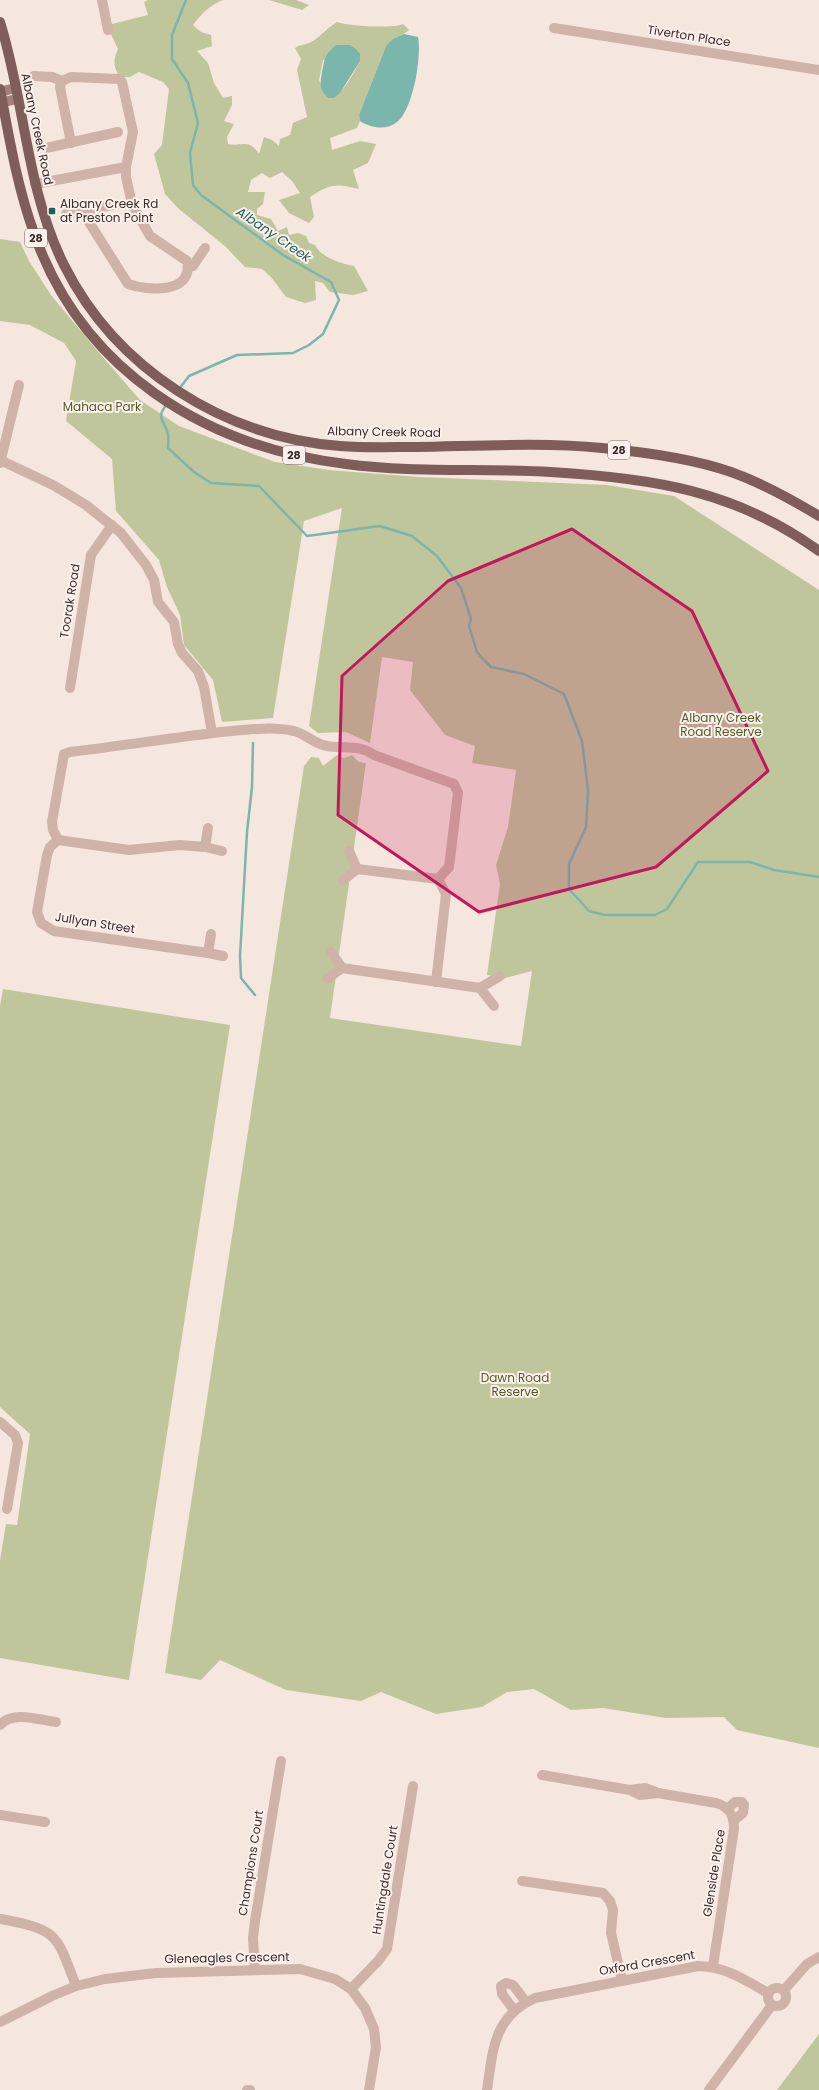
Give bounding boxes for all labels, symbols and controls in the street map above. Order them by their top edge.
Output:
street label: Tiverton Place [646,21,732,50]
street label: Albany Creek Road [17,71,58,186]
place label: Albany Creek Rd at Preston Point [60,195,158,226]
water label: Albany Creek [232,202,316,267]
marker: Albany Creek Rd at Preston Point [47,206,57,216]
road number: 28 [25,229,47,247]
park label: Mahaca Park [63,398,142,415]
street label: Albany Creek Road [327,422,441,441]
road number: 28 [608,441,630,459]
road number: 28 [283,446,305,464]
street label: Toorak Road [55,563,84,639]
park label: Albany Creek Road Reserve [680,709,762,740]
street label: Jullyan Street [54,908,136,937]
park label: Dawn Road Reserve [481,1369,549,1400]
street label: Champions Court [234,1809,267,1917]
street label: Huntingdale Court [368,1824,402,1936]
street label: Glenside Place [698,1828,729,1918]
street label: Oxford Crescent [598,1946,696,1979]
street label: Gleneagles Crescent [164,1948,290,1967]

